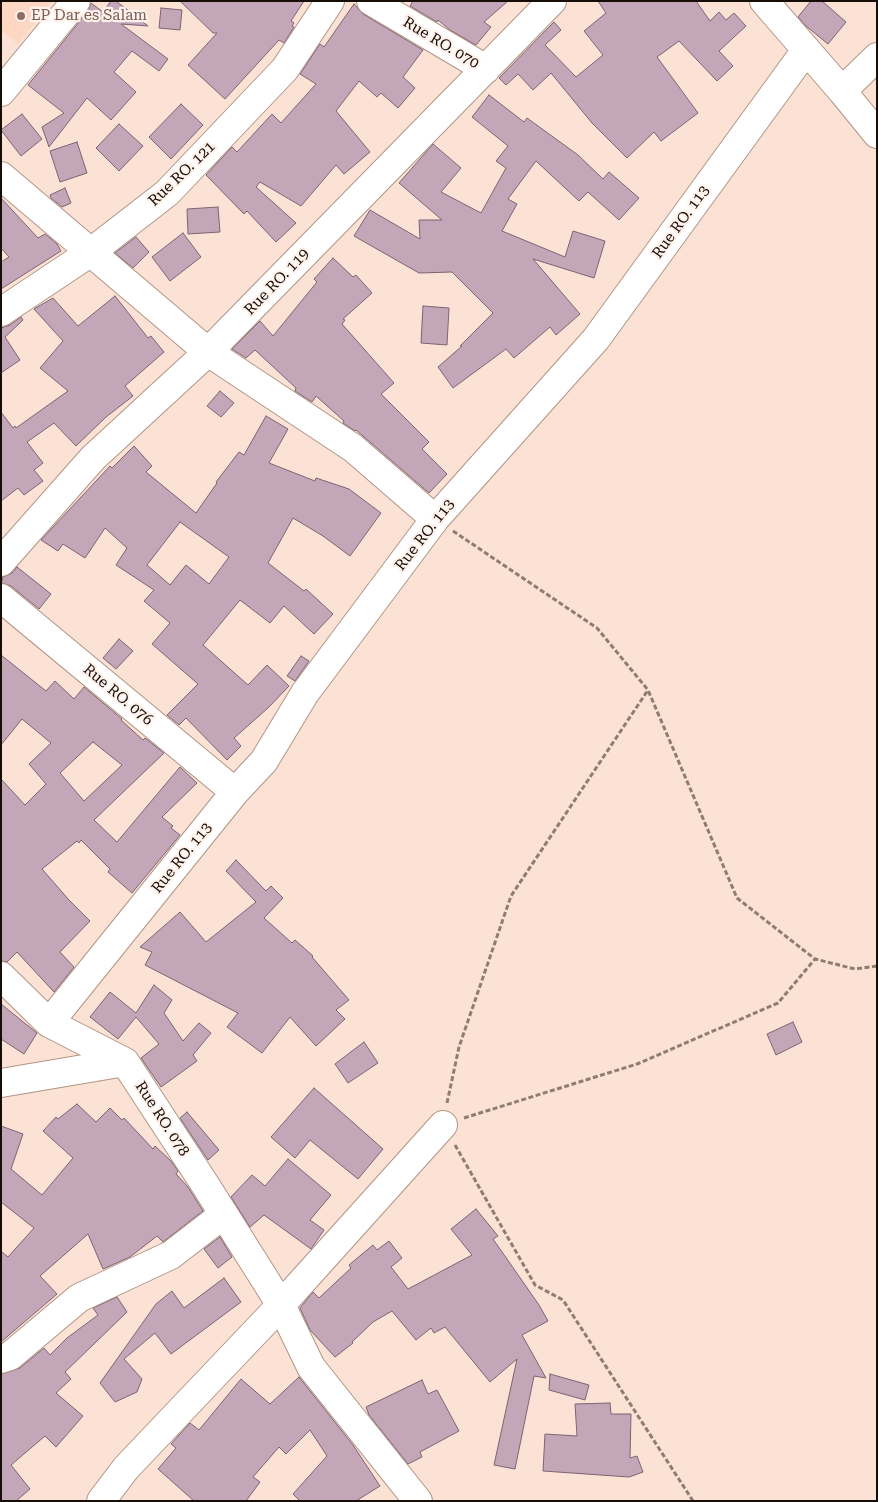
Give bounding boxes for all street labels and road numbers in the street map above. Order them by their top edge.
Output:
street label: Rue RO. 070 [400,13,482,73]
street label: Rue RO. 121 [145,138,219,210]
street label: Rue RO. 113 [649,182,713,262]
street label: Rue RO. 119 [241,245,313,319]
street label: Rue RO. 113 [392,496,458,574]
street label: Rue RO. 076 [79,661,157,729]
street label: Rue RO. 113 [148,819,216,897]
street label: Rue RO. 078 [131,1078,193,1160]

